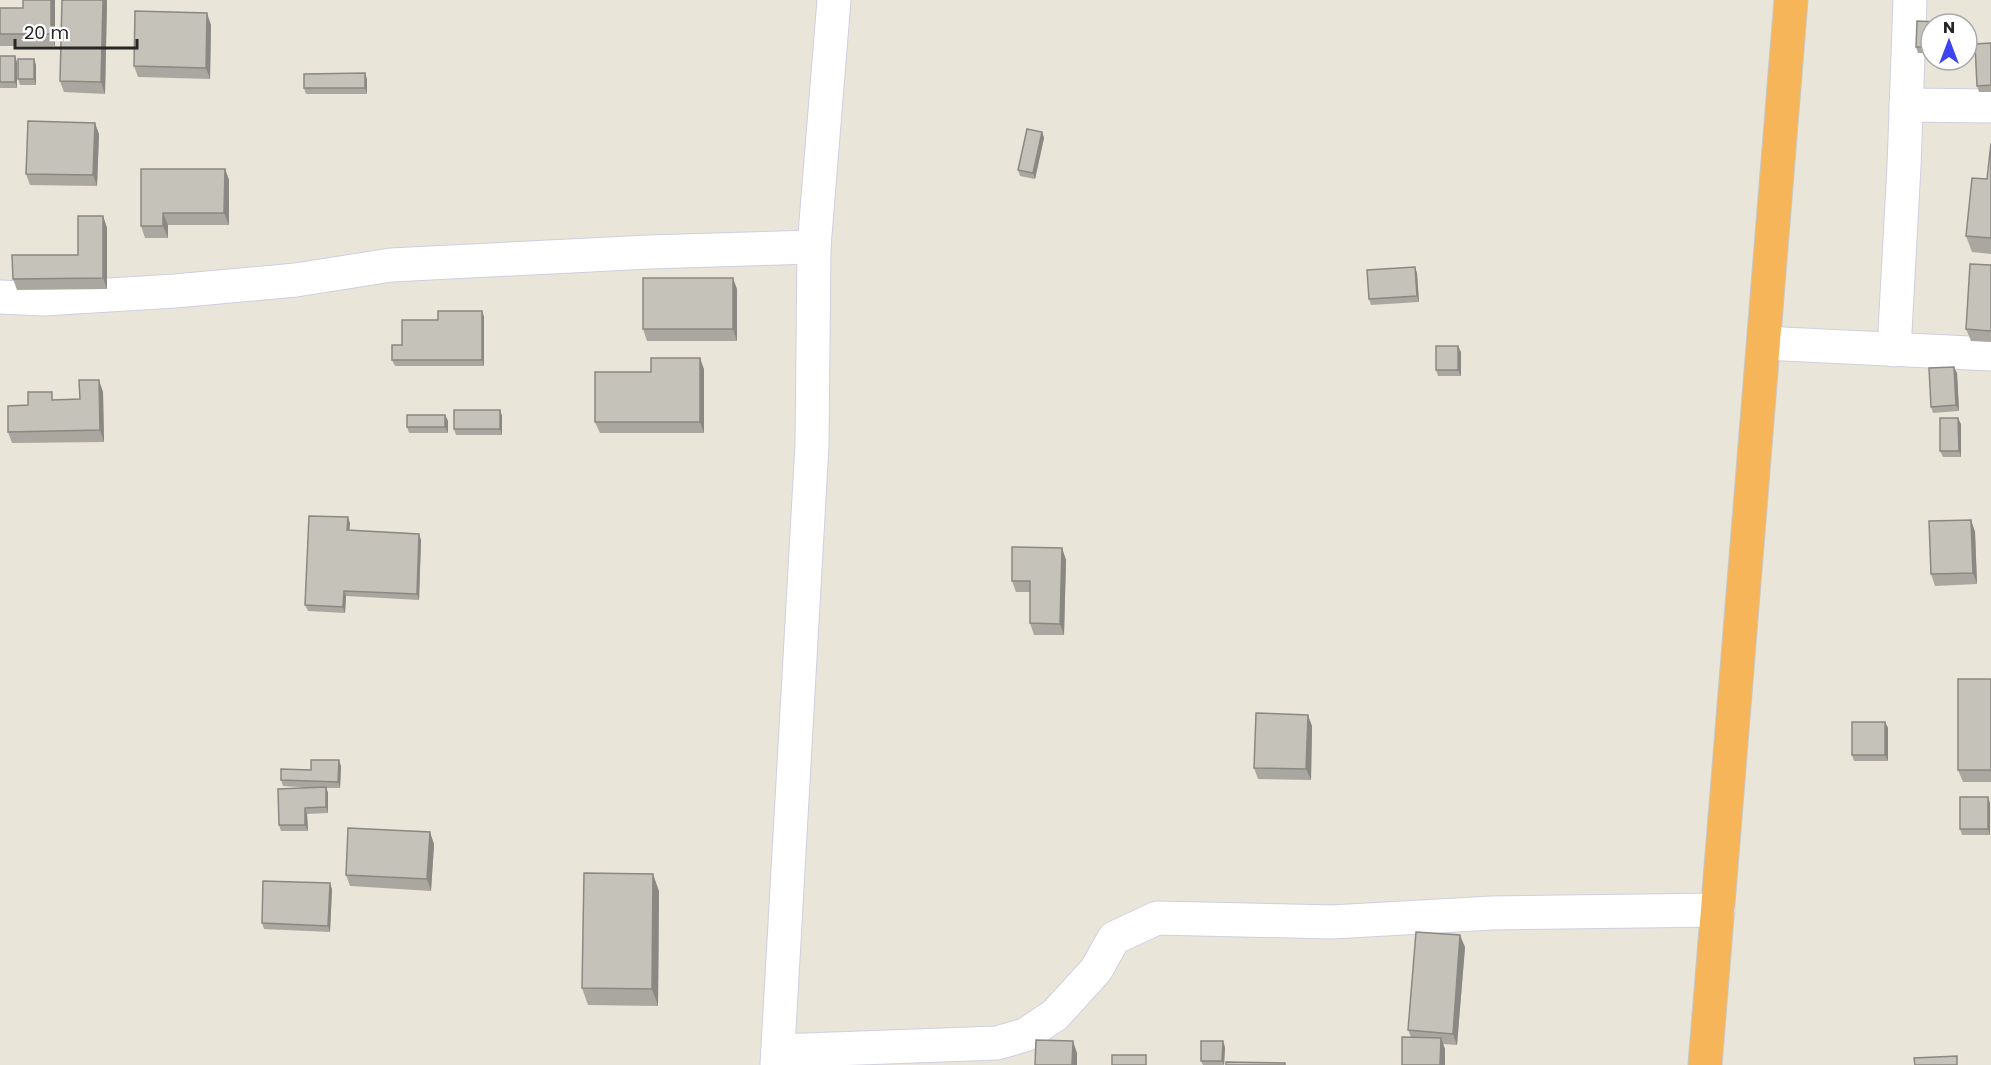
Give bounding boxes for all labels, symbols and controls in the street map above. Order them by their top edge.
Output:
scale bar [15,12,136,50]
north arrow [1919,12,1979,72]
text: N [1943,16,1955,39]
text: 20 m [24,20,69,45]

